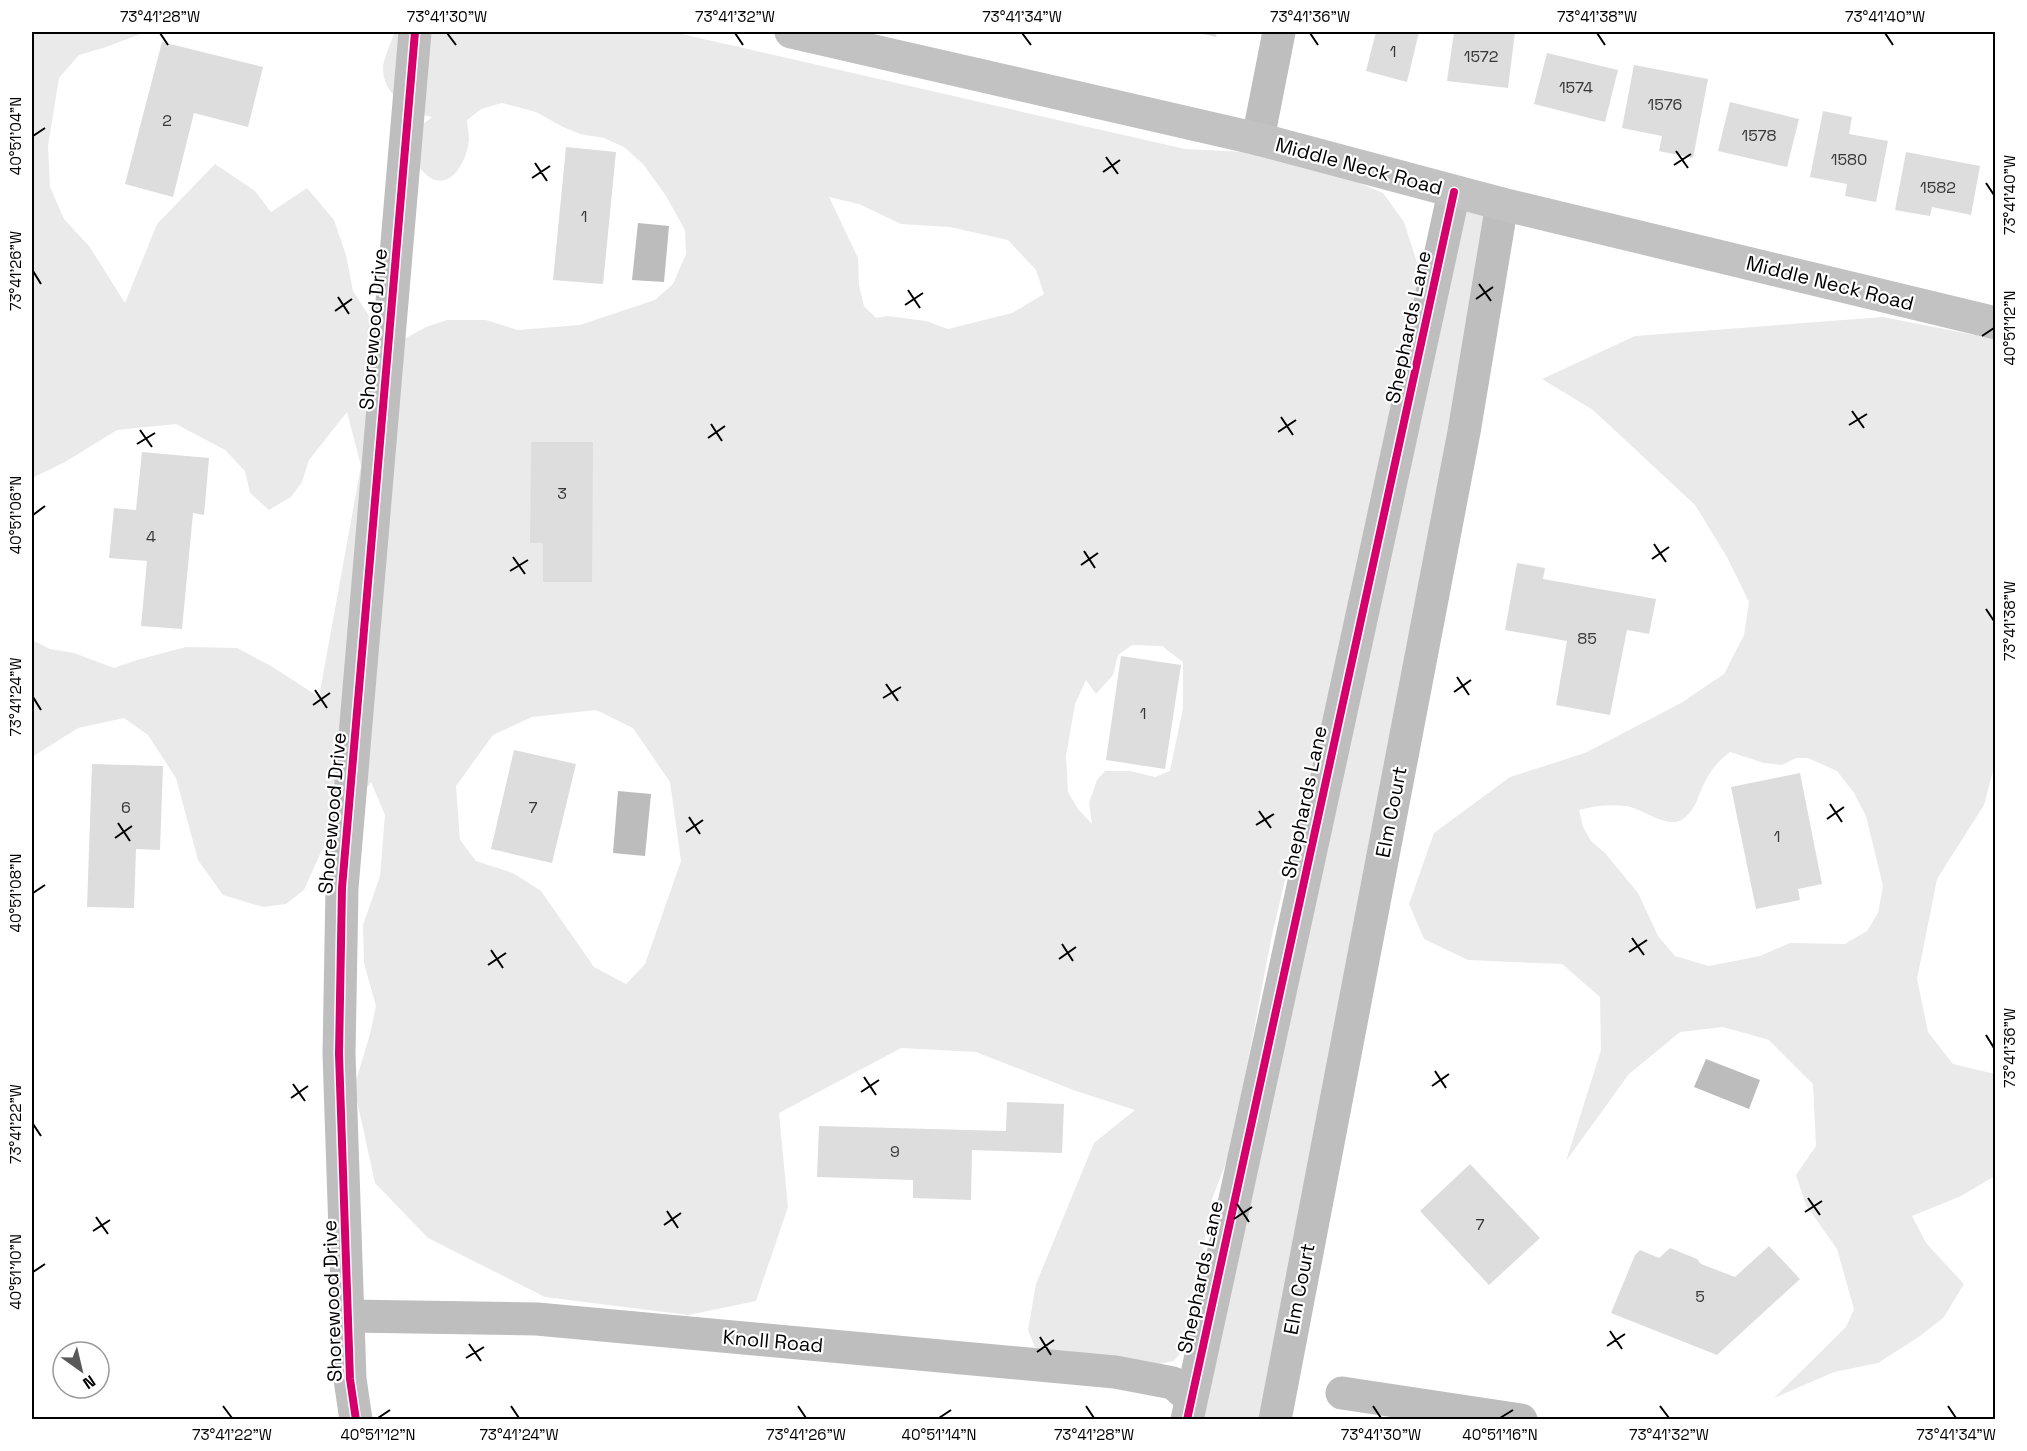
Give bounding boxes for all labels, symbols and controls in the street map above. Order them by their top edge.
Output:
text: 73°41'28"W [120,7,200,26]
text: 73°41'30"W [407,7,487,26]
text: 73°41'32"W [695,7,775,26]
text: 73°41'34"W [982,7,1062,26]
text: 73°41'36"W [1270,7,1350,26]
text: 73°41'38"W [1557,7,1637,26]
text: 73°41'40"W [1845,7,1925,26]
house number: 1 [1390,41,1396,62]
house number: 1572 [1464,46,1498,67]
house number: 1574 [1559,77,1593,98]
house number: 1576 [1648,94,1682,115]
text: 40°51'04"N [6,97,25,175]
house number: 2 [162,110,172,131]
house number: 1578 [1741,125,1777,146]
street label: Middle Neck Road [1273,131,1445,201]
house number: 1580 [1831,149,1867,170]
text: 73°41'40"W [2000,155,2019,235]
house number: 1582 [1920,177,1956,198]
house number: 1 [581,206,587,227]
text: 73°41'26"W [6,231,25,311]
street label: Shorewood Drive [353,247,393,411]
street label: Shephards Lane [1379,248,1437,406]
street label: Middle Neck Road [1743,250,1917,316]
text: 40°51'12"N [2000,290,2019,366]
text: 40°51'06"N [6,476,25,554]
house number: 3 [557,483,567,504]
house number: 4 [146,526,156,547]
text: 73°41'38"W [2000,581,2019,661]
house number: 85 [1577,628,1597,649]
text: 73°41'24"W [6,657,25,737]
house number: 1 [1140,703,1146,724]
street label: Shephards Lane [1275,723,1333,881]
street label: Shorewood Drive [312,731,352,895]
street label: Elm Court [1369,764,1413,860]
house number: 6 [121,797,131,818]
house number: 7 [528,797,538,818]
house number: 1 [1774,826,1780,847]
text: 40°51'08"N [6,854,25,932]
text: 73°41'36"W [2000,1008,2019,1088]
text: 73°41'22"W [6,1084,25,1164]
house number: 9 [890,1141,900,1162]
street label: Shephards Lane [1171,1198,1229,1356]
house number: 7 [1475,1214,1485,1235]
street label: Shorewood Drive [316,1220,348,1382]
text: 40°51'10"N [6,1234,25,1310]
street label: Elm Court [1277,1241,1321,1337]
house number: 5 [1695,1286,1705,1307]
street label: Knoll Road [722,1324,824,1358]
north arrow [51,1340,111,1400]
text: N [79,1370,99,1394]
text: 73°41'22"W [192,1425,272,1444]
text: 40°51'12"N [340,1425,416,1444]
text: 73°41'24"W [479,1425,559,1444]
text: 73°41'26"W [766,1425,846,1444]
text: 40°51'14"N [902,1425,976,1444]
text: 73°41'28"W [1054,1425,1134,1444]
text: 73°41'30"W [1341,1425,1421,1444]
text: 40°51'16"N [1462,1425,1538,1444]
text: 73°41'32"W [1629,1425,1709,1444]
text: 73°41'34"W [1916,1425,1996,1444]

